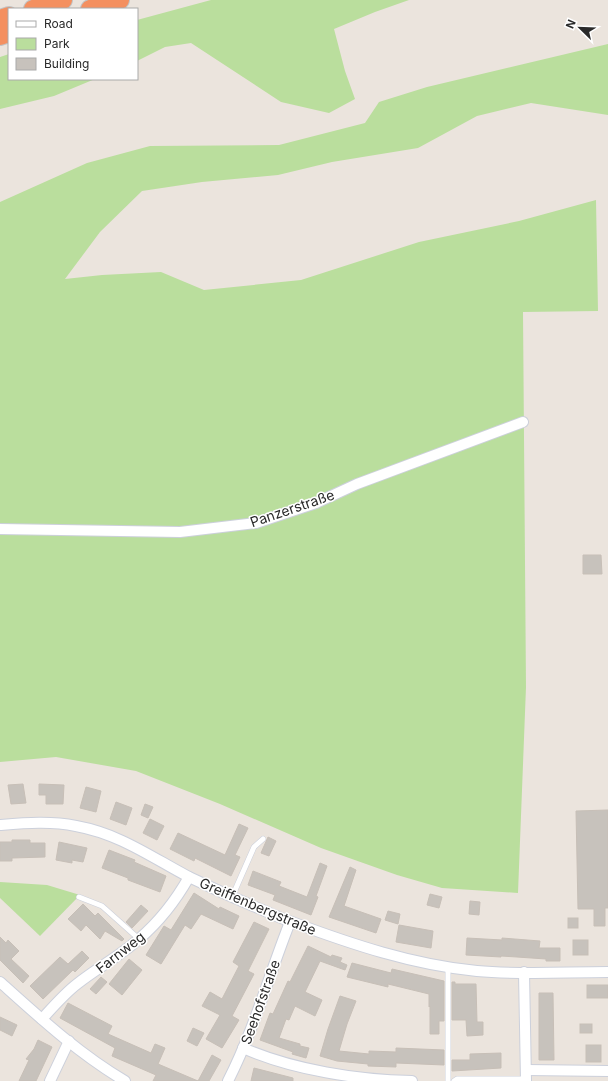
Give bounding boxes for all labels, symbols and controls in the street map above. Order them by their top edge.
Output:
legend [8,8,138,80]
north arrow [560,8,600,48]
text: Road [44,16,73,31]
text: N [563,17,579,31]
text: Park [44,36,70,51]
text: Building [44,56,89,71]
street label: Panzerstraße [248,486,336,530]
street label: Greiffenbergstraße [197,874,319,938]
street label: Farnweg [92,928,148,976]
street label: Seehofstraße [237,957,283,1047]

